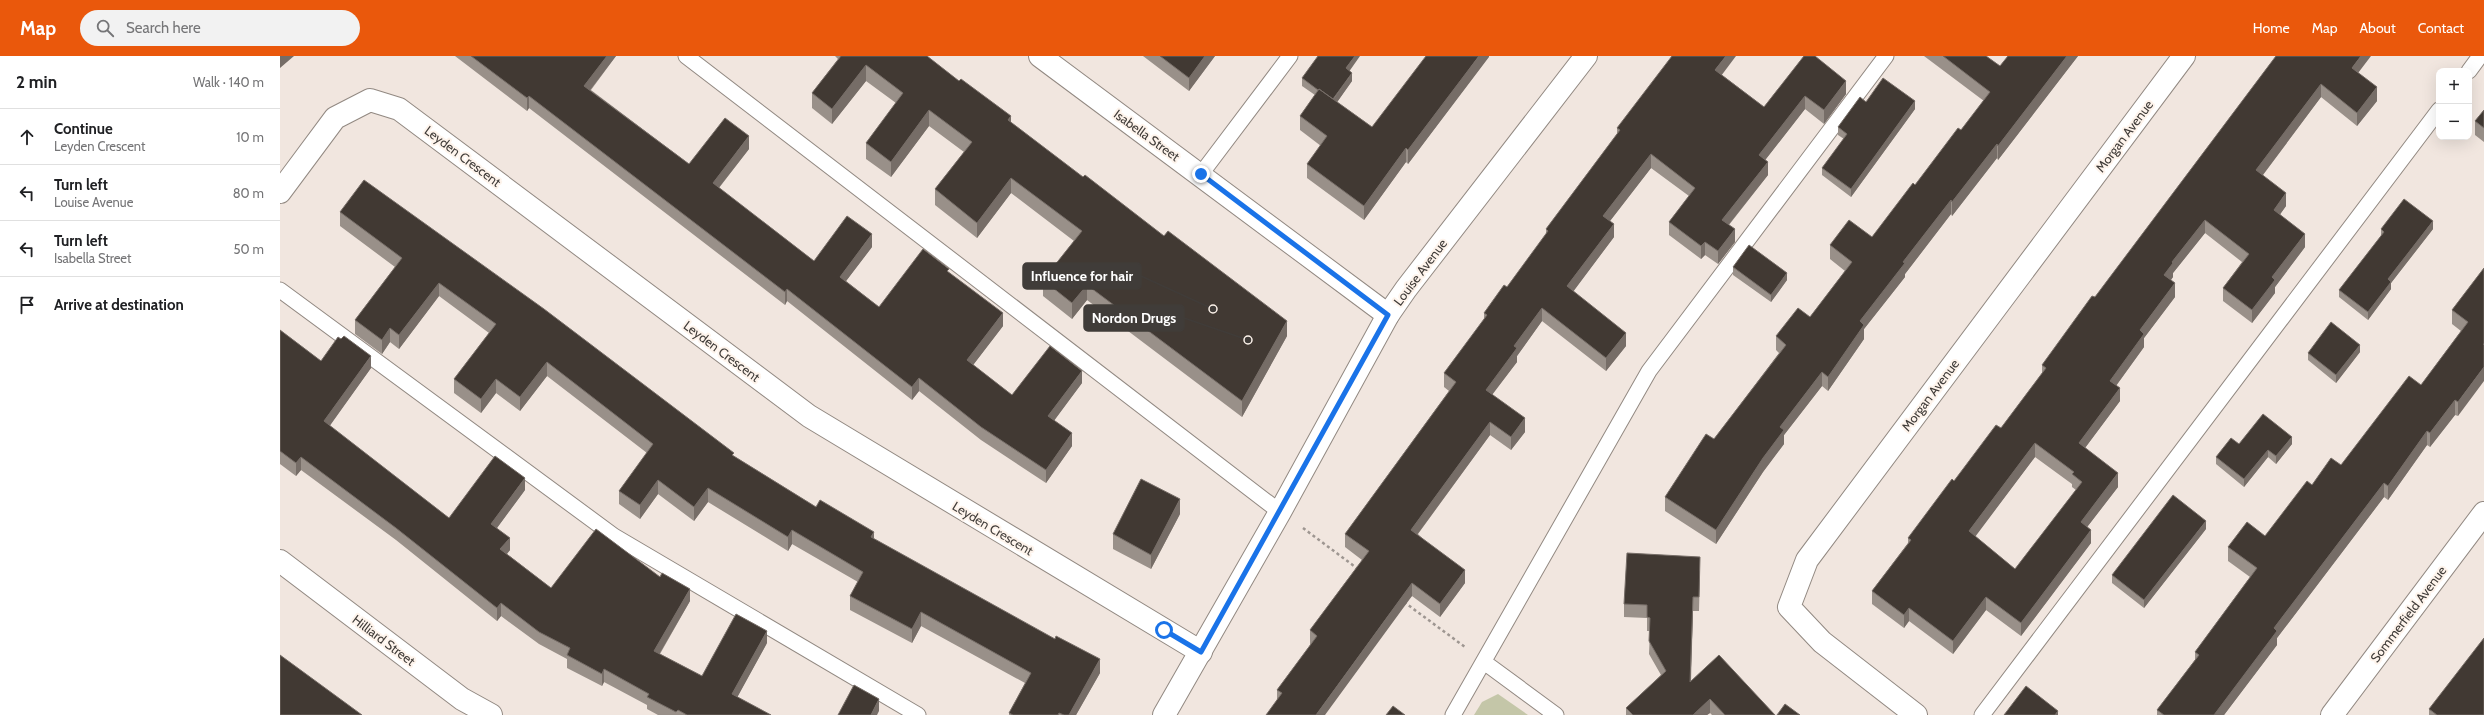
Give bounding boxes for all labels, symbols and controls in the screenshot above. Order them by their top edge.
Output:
search box [80,10,360,46]
text: Map [20,17,56,40]
icon: search [94,17,116,39]
text: Search here [126,19,201,37]
text: Home [2253,19,2290,37]
text: Map [2312,19,2337,37]
text: About [2359,19,2396,37]
text: Contact [2418,19,2464,37]
map controls [2436,68,2472,140]
button: + [2436,68,2472,104]
text: 2 min [16,72,57,92]
text: Walk · 140 m [193,74,264,90]
street label: Morgan Avenue [2092,97,2156,175]
button: − [2436,104,2472,140]
street label: Isabella Street [1111,106,1184,165]
text: Continue [54,120,113,138]
street label: Leyden Crescent [422,122,505,190]
icon: ahead [16,126,38,148]
text: 10 m [236,129,264,145]
text: Leyden Crescent [54,138,145,154]
route end [1192,165,1210,183]
text: Turn left [54,176,108,194]
icon: left [16,182,38,204]
text: 80 m [233,185,264,201]
text: Louise Avenue [54,194,133,210]
text: Turn left [54,232,108,250]
street label: Louise Avenue [1390,235,1450,308]
icon: left [16,238,38,260]
text: 50 m [234,241,264,257]
text: Isabella Street [54,250,131,266]
callout: Influence for hair [1023,263,1141,289]
text: Influence for hair [1031,267,1134,285]
icon: arrive [16,294,38,316]
text: Arrive at destination [54,296,184,314]
callout: Nordon Drugs [1084,305,1184,331]
text: Nordon Drugs [1092,309,1176,327]
street label: Leyden Crescent [681,317,764,385]
street label: Morgan Avenue [1898,356,1962,434]
street label: Leyden Crescent [950,498,1037,559]
street label: Sommerfield Avenue [2367,562,2450,665]
street label: Hilliard Street [349,611,419,669]
route start [1155,621,1173,639]

